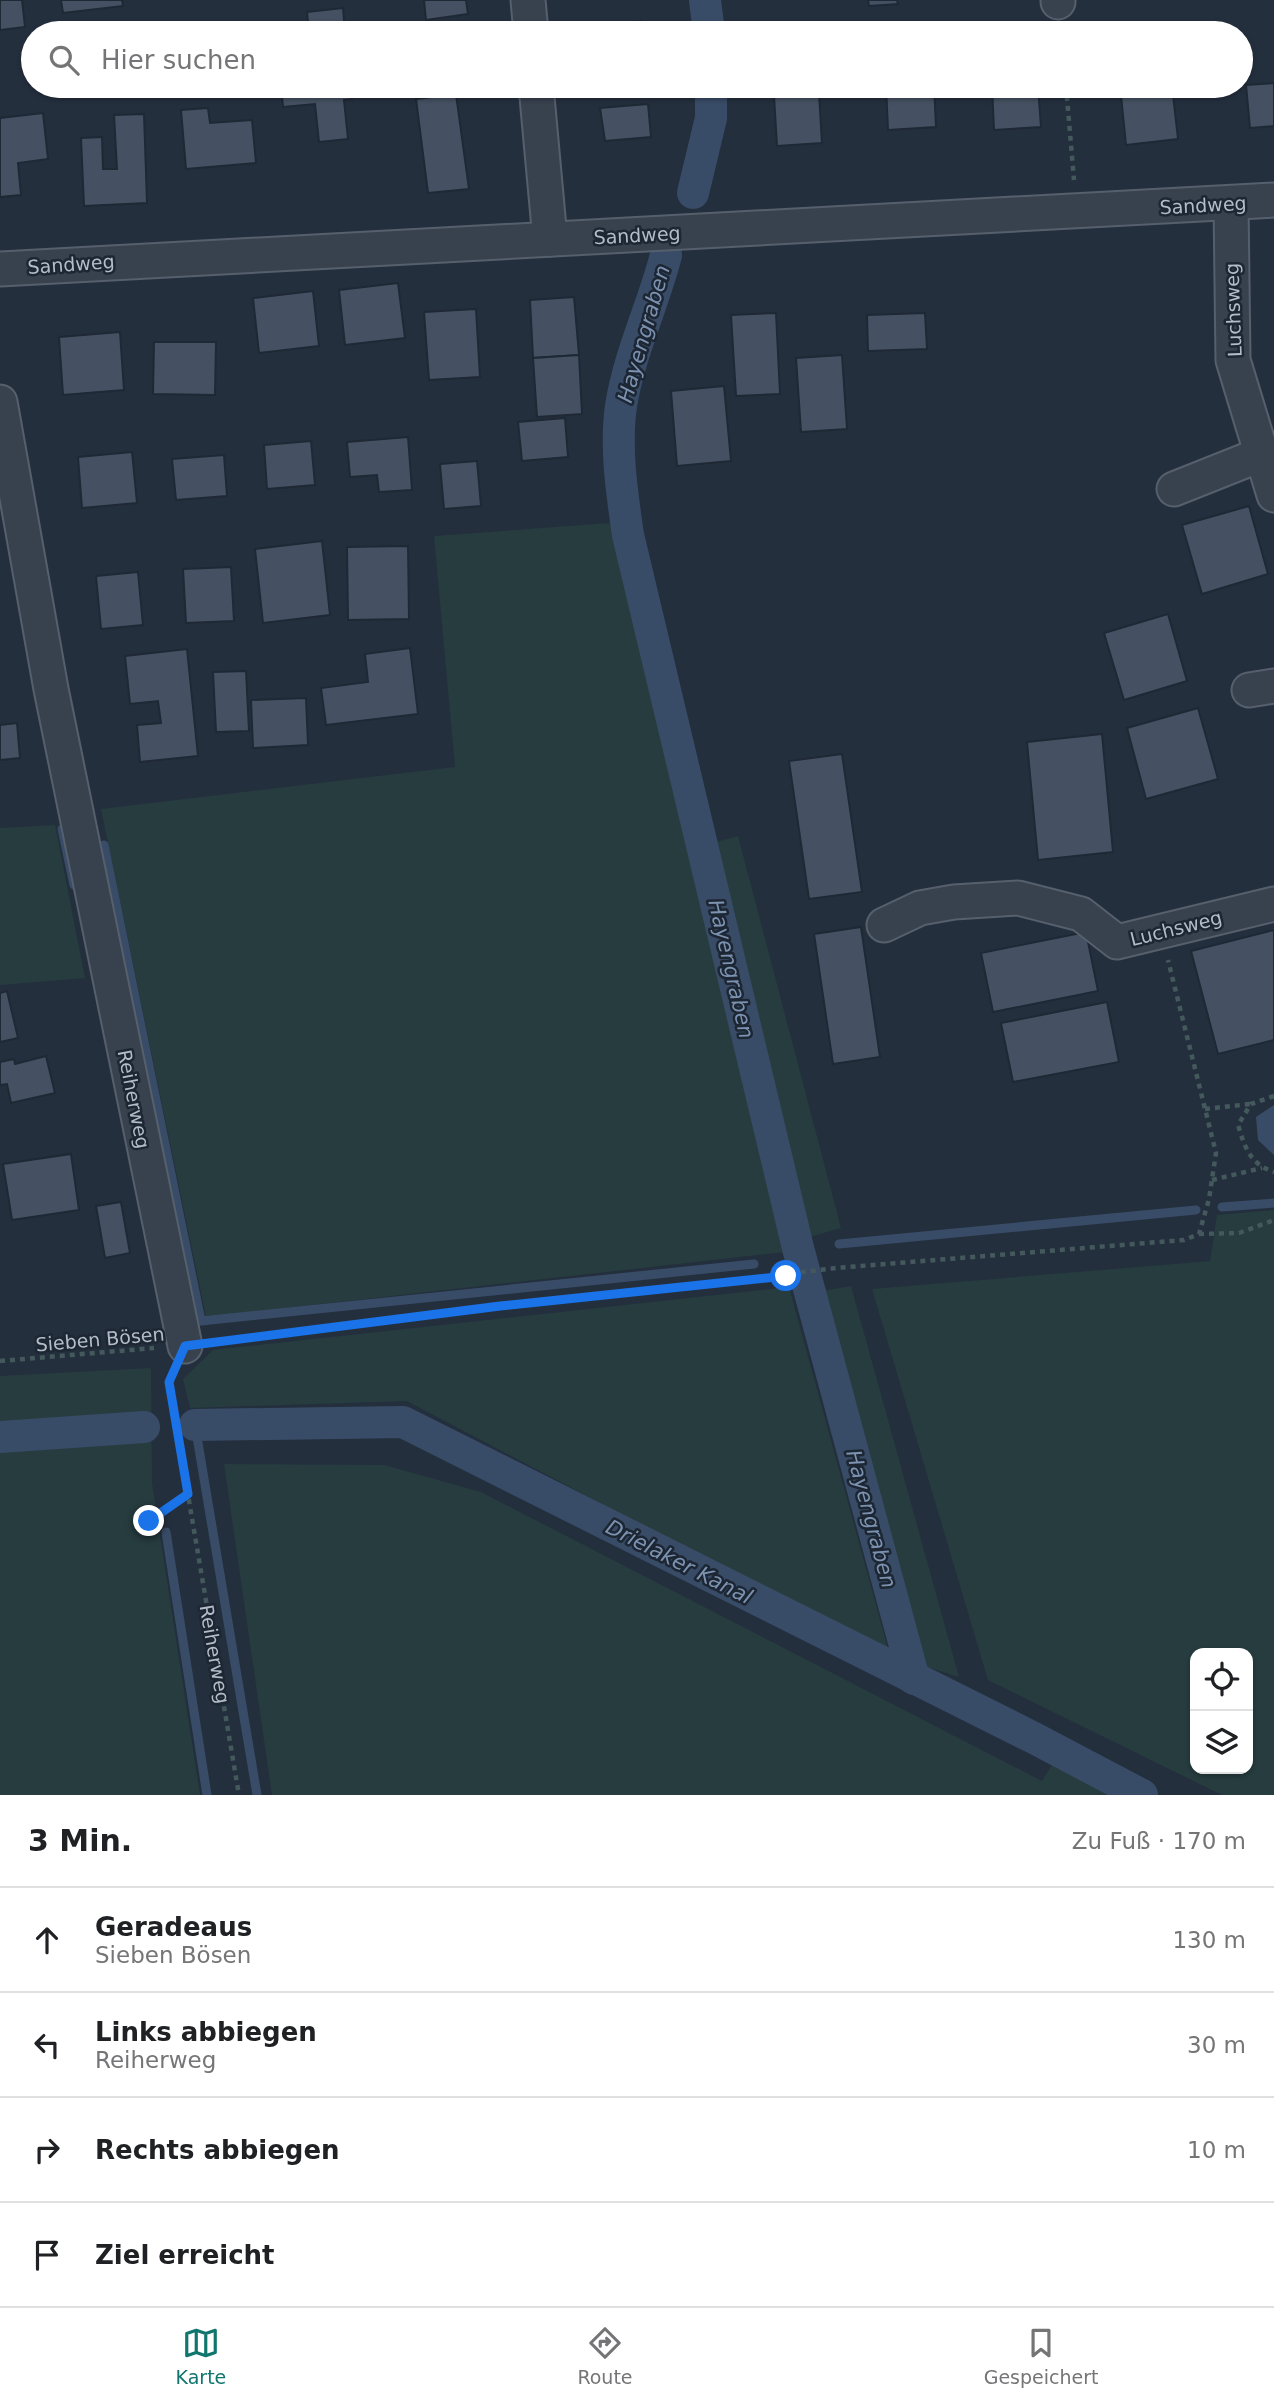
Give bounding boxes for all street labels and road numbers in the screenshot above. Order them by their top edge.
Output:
street label: Sandweg [1159,192,1247,218]
street label: Sandweg [593,222,681,248]
street label: Sandweg [27,250,115,278]
street label: Luchsweg [1220,263,1246,357]
street label: Luchsweg [1128,906,1224,950]
street label: Reiherweg [114,1048,154,1150]
street label: Sieben Bösen [35,1322,165,1356]
street label: Reiherweg [195,1603,235,1705]

